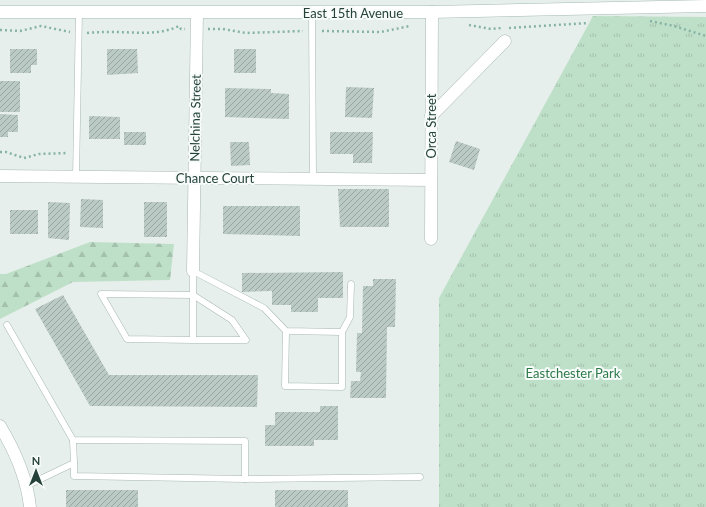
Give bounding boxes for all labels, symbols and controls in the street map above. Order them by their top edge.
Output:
street label: East 15th Avenue [303,5,403,21]
street label: Nelchina Street [186,74,204,162]
street label: Orca Street [423,93,439,158]
street label: Chance Court [176,170,255,186]
park label: Eastchester Park [526,365,621,381]
north arrow [16,451,56,491]
text: N [32,454,40,467]

